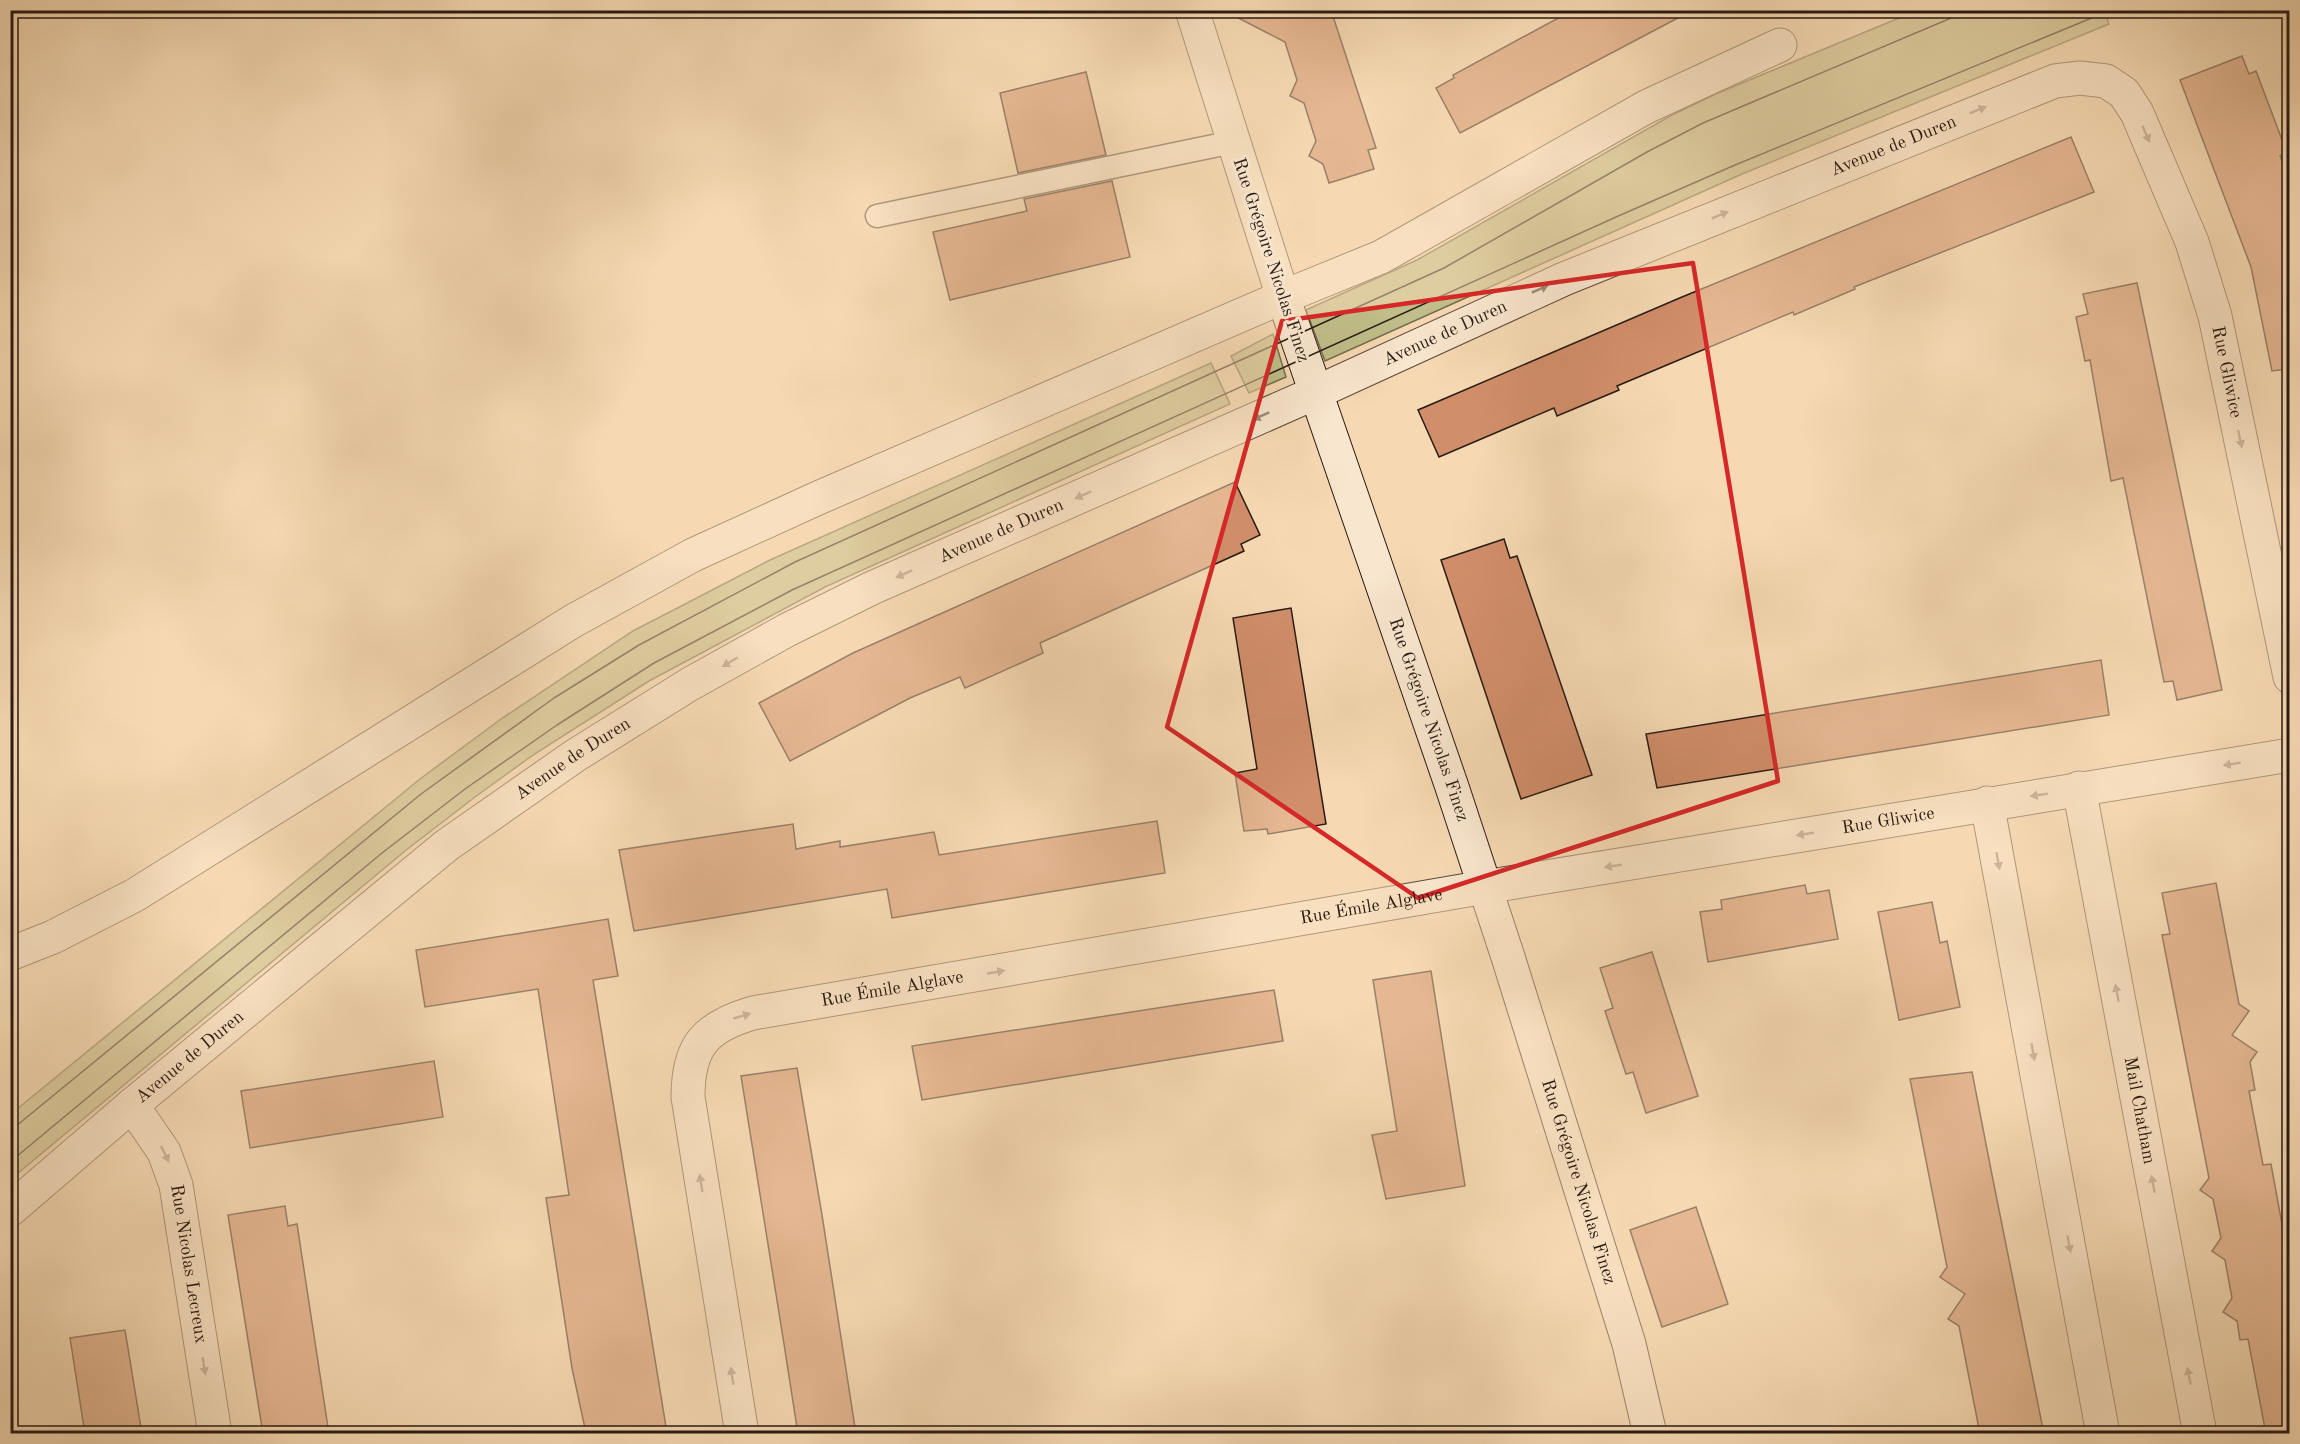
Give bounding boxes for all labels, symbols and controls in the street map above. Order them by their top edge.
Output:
one-way arrow [1970,105,1988,115]
street label: Avenue de Duren [1828,113,1959,180]
one-way arrow [2141,125,2151,143]
street label: Rue Grégoire Nicolas Finez [1229,156,1313,364]
one-way arrow [1711,210,1729,219]
one-way arrow [1531,285,1548,294]
street label: Avenue de Duren [1380,297,1510,369]
street label: Rue Gliwice [2208,324,2245,420]
one-way arrow [1252,412,1270,421]
one-way arrow [2236,430,2245,449]
one-way arrow [1073,490,1091,500]
street label: Avenue de Duren [936,496,1066,566]
one-way arrow [895,569,913,579]
street label: Rue Grégoire Nicolas Finez [1385,616,1472,824]
one-way arrow [722,656,739,666]
street label: Avenue de Duren [512,714,634,803]
one-way arrow [2222,760,2241,769]
one-way arrow [2029,790,2048,799]
street label: Rue Gliwice [1840,804,1936,837]
one-way arrow [1796,829,1815,838]
one-way arrow [1994,851,2003,870]
one-way arrow [1603,861,1622,870]
street label: Rue Émile Alglave [1299,885,1444,928]
one-way arrow [987,967,1006,976]
street label: Rue Émile Alglave [820,968,965,1010]
one-way arrow [2112,983,2121,1002]
street label: Avenue de Duren [132,1007,248,1107]
one-way arrow [733,1011,751,1020]
one-way arrow [2029,1043,2038,1062]
street label: Mail Chatham [2121,1055,2158,1166]
street label: Rue Grégoire Nicolas Finez [1538,1077,1619,1287]
one-way arrow [160,1145,169,1162]
one-way arrow [697,1174,706,1193]
one-way arrow [2148,1175,2157,1194]
street label: Rue Nicolas Lecreux [167,1183,210,1345]
one-way arrow [2064,1235,2073,1254]
one-way arrow [200,1356,209,1375]
one-way arrow [728,1366,737,1385]
one-way arrow [2184,1366,2193,1385]

